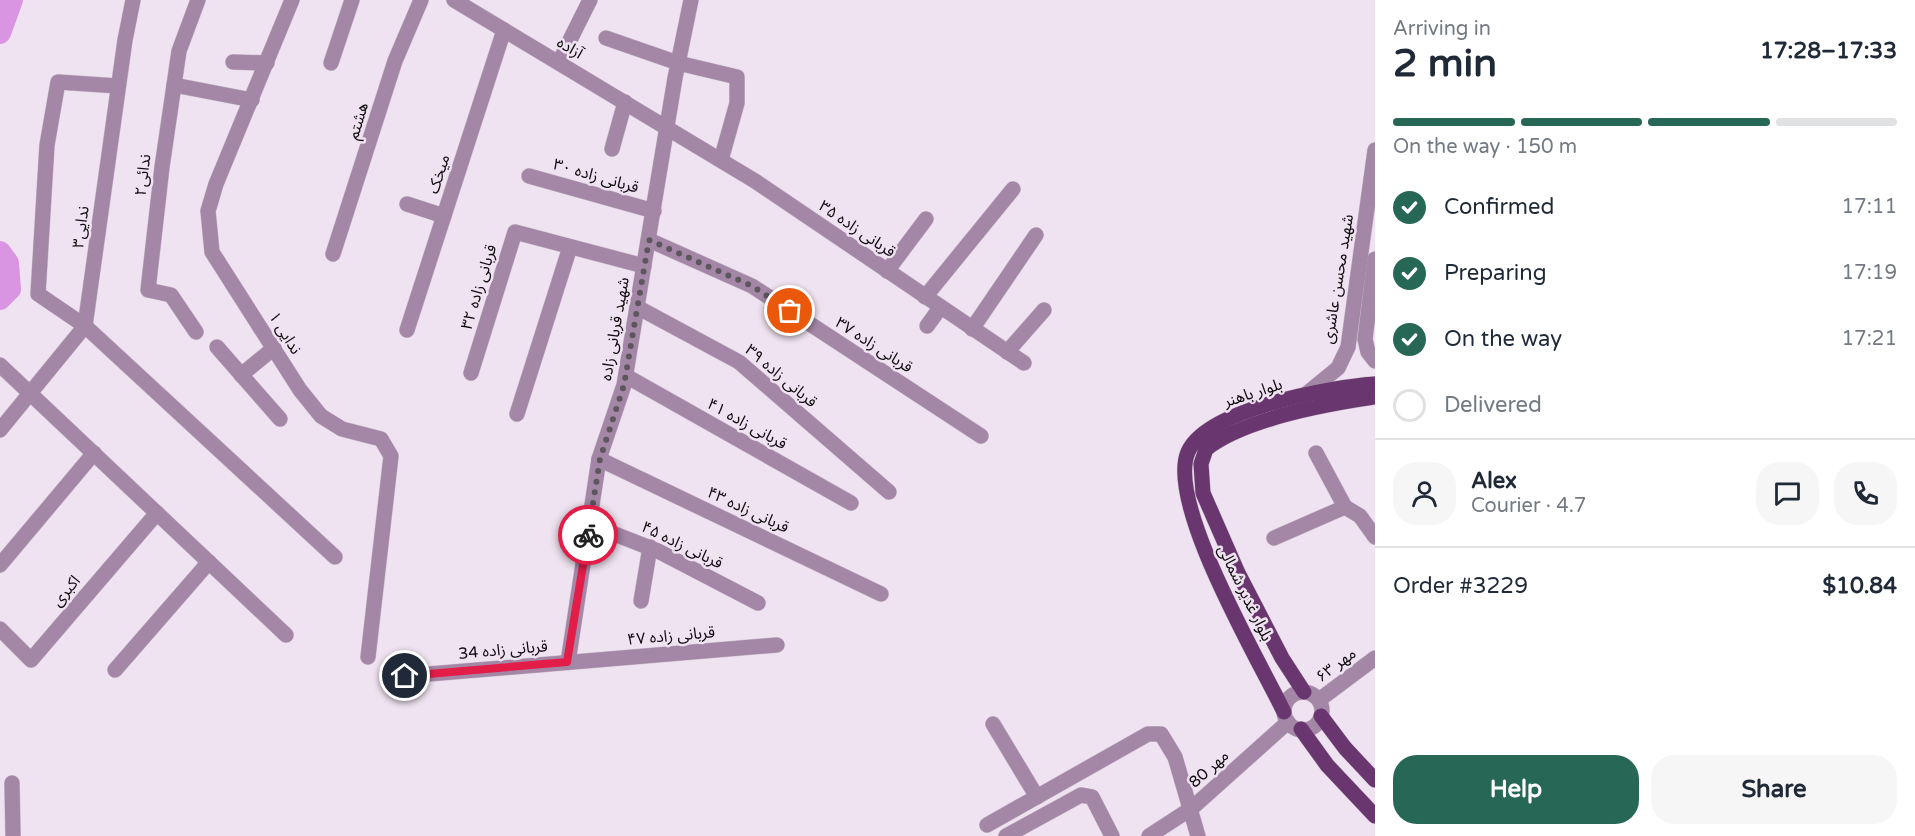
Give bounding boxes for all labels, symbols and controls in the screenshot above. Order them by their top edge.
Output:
text: Arriving in [1393,17,1491,41]
street label: آزاده [553,32,588,64]
text: 17:28–17:33 [1760,38,1897,64]
text: 2 min [1393,40,1497,87]
street label: هشتم [343,100,375,143]
text: On the way · 150 m [1393,135,1577,159]
street label: میخک [423,152,455,196]
street label: ندائی۲ [131,153,155,197]
street label: قربانی زاده ۳۰ [551,154,641,198]
icon: check [1393,191,1426,224]
text: Confirmed [1444,194,1554,220]
text: 17:11 [1842,195,1897,219]
street label: قربانی زاده ۳۵ [815,196,899,262]
street label: ندایی۳ [68,205,94,249]
street label: شهید محسن عاشری [1318,213,1358,345]
street label: قربانی زاده ۳۲ [457,242,501,332]
icon: check [1393,257,1426,290]
text: Preparing [1444,260,1547,286]
text: 17:19 [1842,261,1897,285]
street label: شهید قربانی زاده [596,276,634,382]
pin [764,285,815,336]
icon: bag [773,294,806,327]
street label: ندایی ۱ [264,308,306,358]
street label: قربانی زاده ۳۷ [832,313,916,377]
icon: check [1393,323,1426,356]
text: On the way [1444,326,1562,352]
text: 17:21 [1842,327,1897,351]
street label: قربانی زاده ۳۹ [741,340,821,412]
street label: بلوار باهنر [1220,374,1285,412]
text: Delivered [1444,392,1542,418]
street label: قربانی زاده ۴۱ [704,394,790,454]
button: person [1393,462,1456,525]
button: chat [1756,462,1819,525]
button: phone [1834,462,1897,525]
text: Alex [1471,468,1517,494]
street label: قربانی زاده ۴۳ [704,482,792,538]
text: Courier · 4.7 [1471,494,1586,518]
courier [558,505,618,565]
street label: قربانی زاده ۴۵ [638,517,726,573]
icon: bike [572,519,605,552]
street label: بلوار غدیر شمالی [1213,542,1277,644]
street label: اکبری [47,571,85,611]
text: Order #3229 [1393,573,1528,599]
text: $10.84 [1823,573,1897,599]
street label: قربانی زاده ۴۷ [626,622,716,650]
street label: قربانی زاده 34 [457,636,549,664]
street label: مهر ۶۳ [1312,643,1360,687]
pin [379,650,430,701]
icon: home [388,659,421,692]
street label: مهر 80 [1185,746,1233,792]
button: Help [1393,755,1639,824]
button: Share [1651,755,1897,824]

